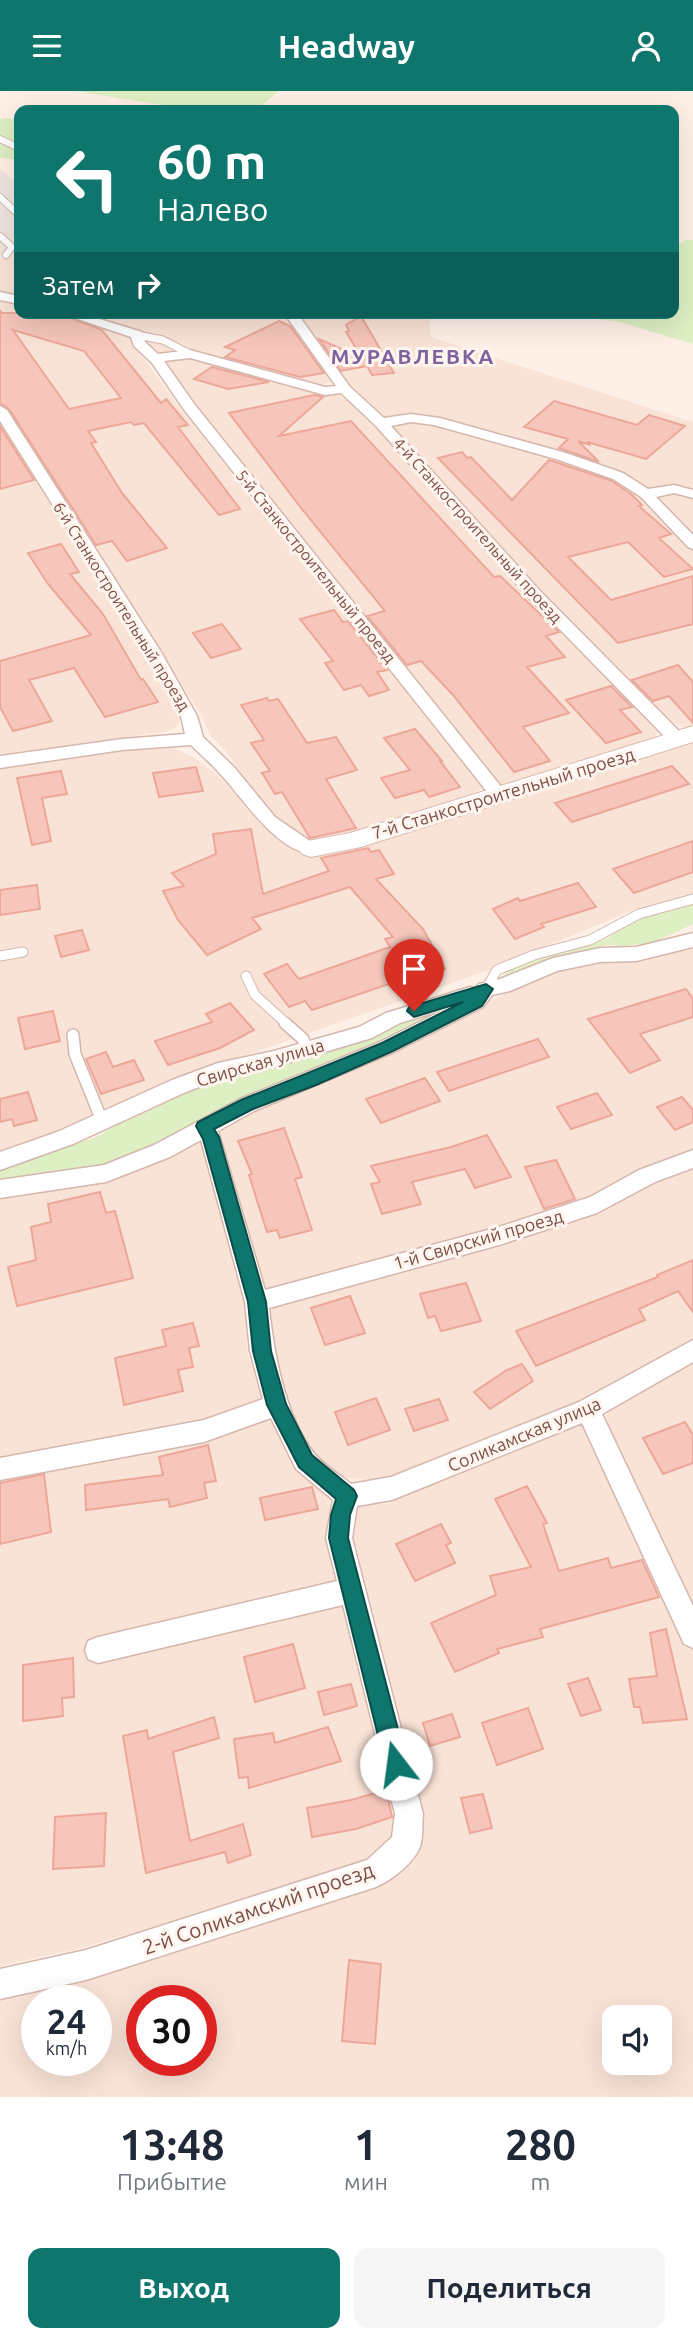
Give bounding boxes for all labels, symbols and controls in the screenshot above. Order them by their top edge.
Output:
icon: menu [28,27,66,65]
icon: person [627,27,665,65]
text: Headway [278,28,415,64]
icon: left [42,133,133,224]
text: 60 m [157,133,266,188]
text: Налево [157,191,269,227]
icon: right [129,266,167,304]
text: Затем [42,271,115,300]
district label: МУРАВЛЕВКА [331,344,495,368]
street label: 4-й Станкостроительный проезд [390,434,566,626]
street label: 5-й Станкостроительный проезд [233,466,399,666]
street label: 6-й Станкостроительный проезд [50,498,194,714]
street label: 7-й Станкостроительный проезд [369,743,637,843]
pin [384,939,444,1011]
icon: arrive [395,950,433,988]
street label: Свирская улица [194,1034,326,1090]
street label: 1-й Свирский проезд [391,1205,566,1273]
street label: Соликамская улица [444,1393,604,1475]
position arrow [359,1727,433,1801]
street label: 2-й Соликамский проезд [139,1857,377,1959]
speed limit sign: 30 [126,1985,217,2076]
text: 24 [47,2001,86,2041]
map controls [602,2005,672,2075]
button: sound [602,2005,672,2075]
text: km/h [46,2038,87,2058]
text: 13:48 [119,2121,225,2168]
text: 1 [354,2121,378,2168]
text: 280 [505,2121,576,2168]
text: Прибытие [117,2169,227,2194]
text: мин [344,2169,388,2194]
text: m [530,2169,550,2194]
button: Выход [28,2248,340,2328]
button: Поделиться [354,2248,665,2328]

